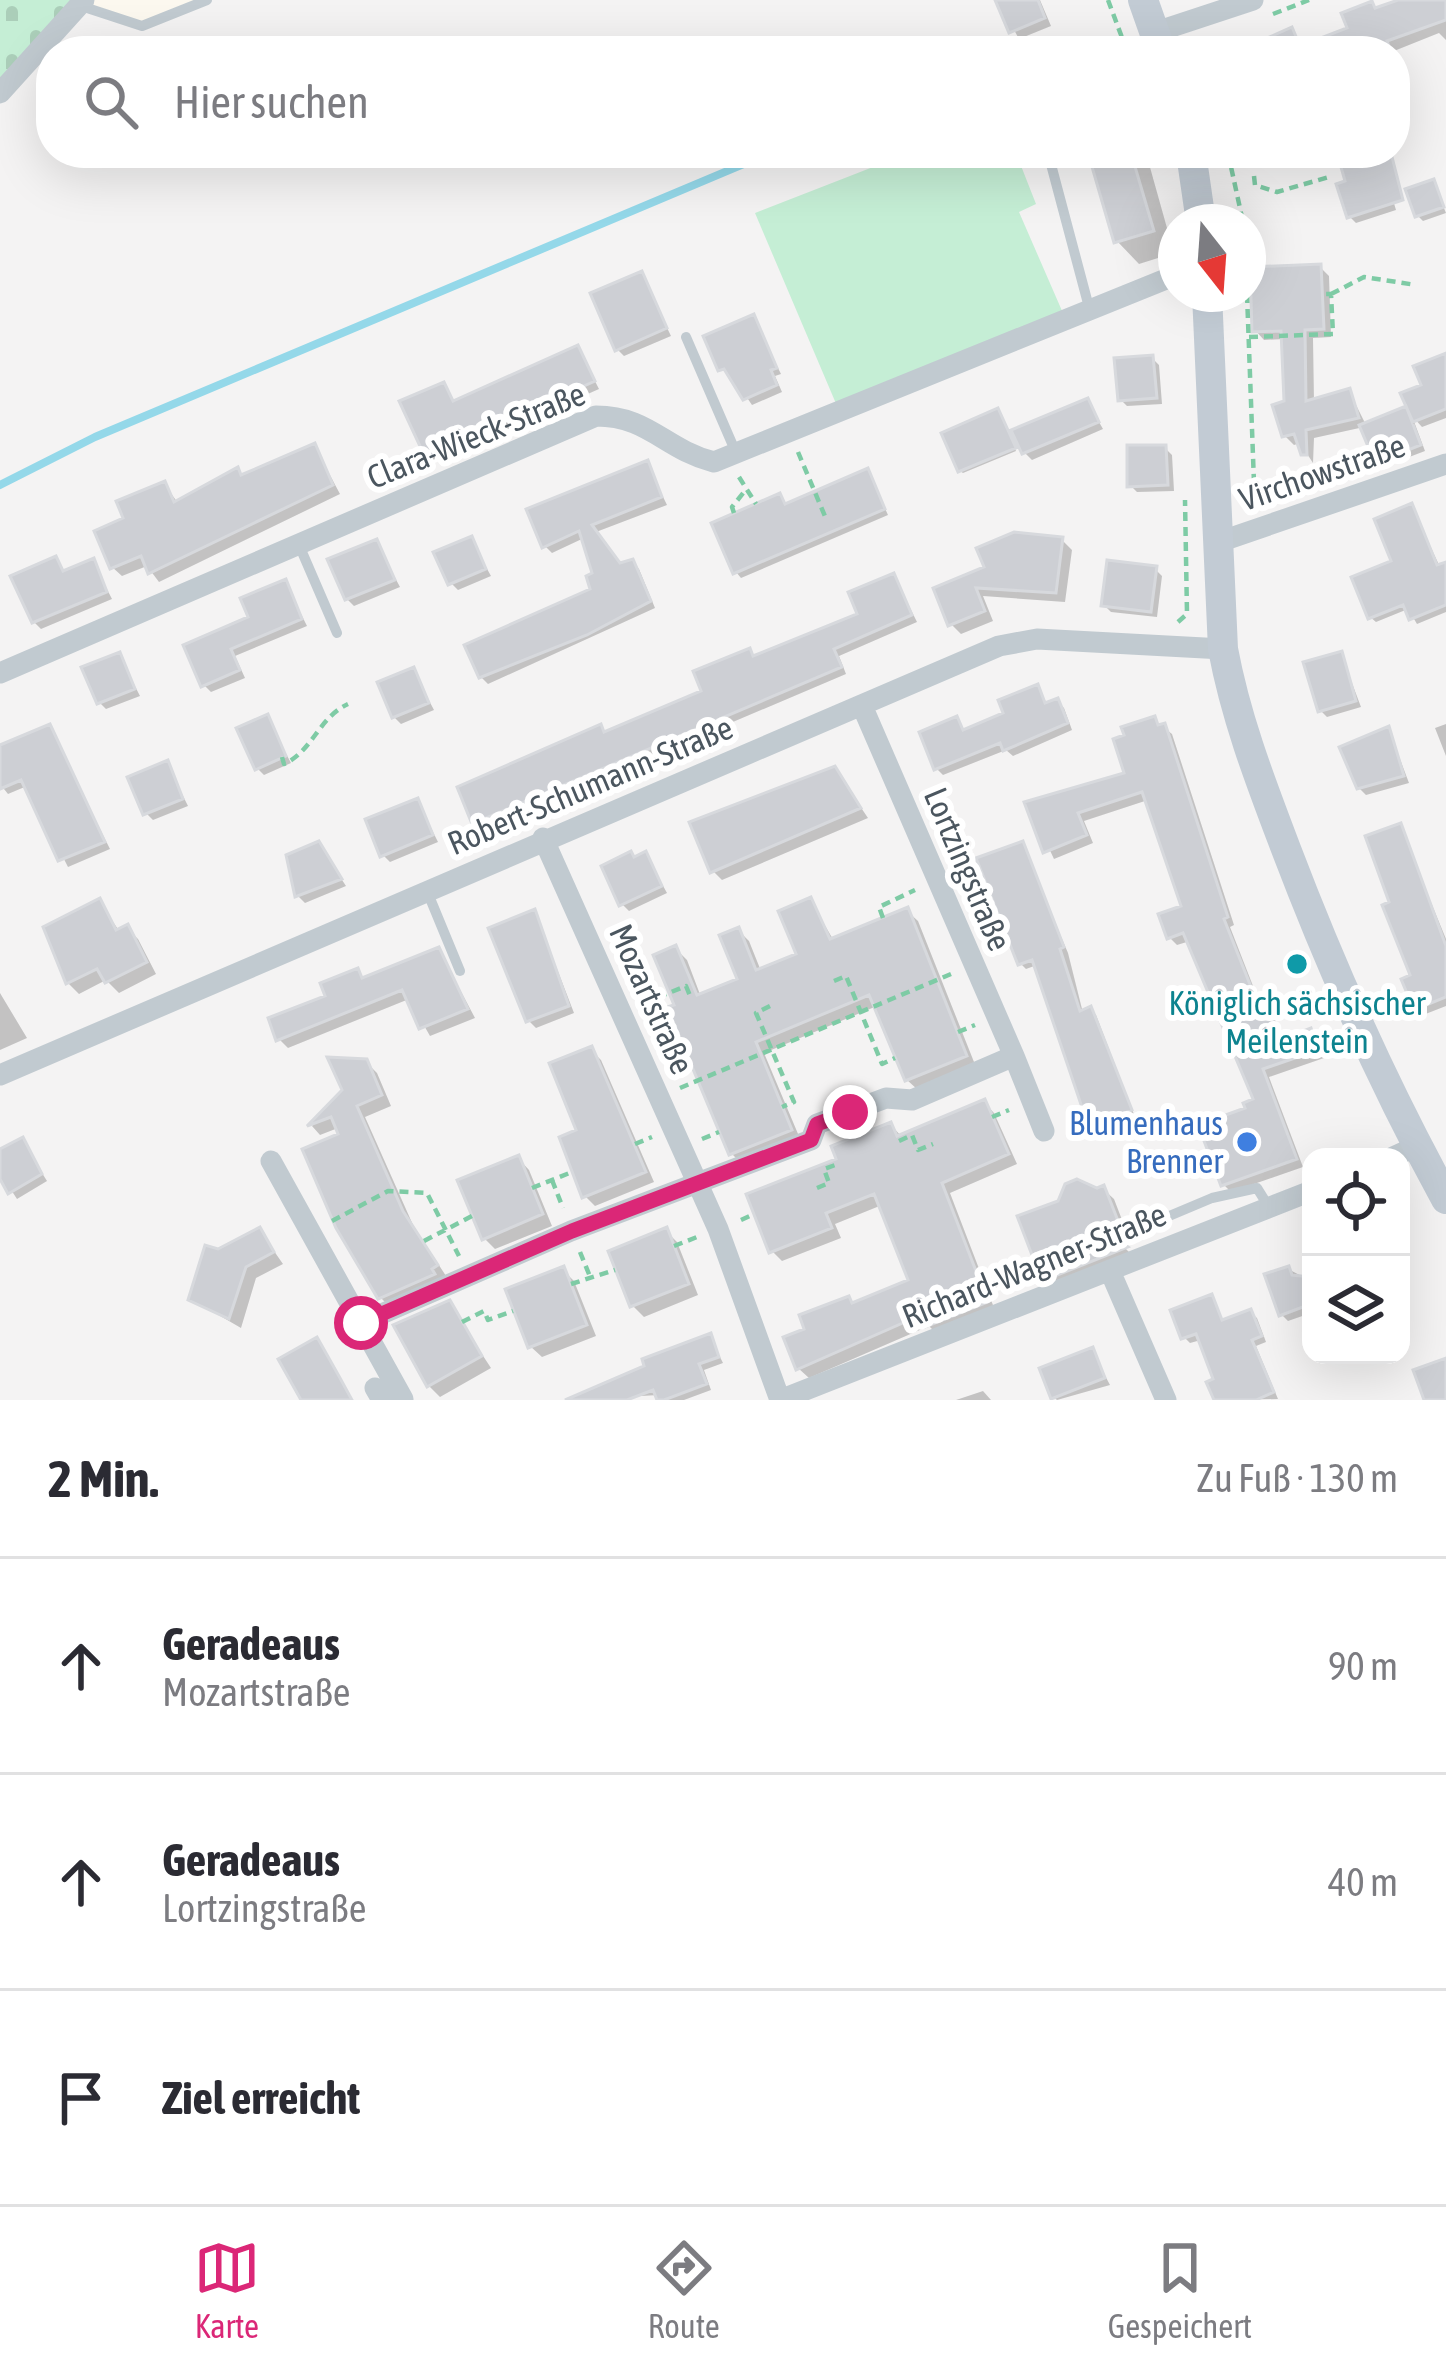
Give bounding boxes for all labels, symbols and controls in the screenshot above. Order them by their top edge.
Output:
search box [36,36,1410,168]
icon: search [78,69,144,135]
text: Hier suchen [174,76,369,128]
north arrow [1158,204,1266,312]
street label: Clara-Wieck-Straße [362,374,590,496]
street label: Virchowstraße [1234,426,1410,518]
street label: Robert-Schumann-Straße [442,708,738,862]
street label: Lortzingstraße [917,782,1019,956]
street label: Mozartstraße [602,918,702,1080]
marker: Königlich sächsischer Meilenstein [1284,951,1310,977]
place label: Königlich sächsischer Meilenstein [1169,984,1427,1060]
route end [823,1085,877,1139]
place label: Blumenhaus Brenner [1069,1104,1224,1180]
marker: Blumenhaus Brenner [1234,1129,1260,1155]
map controls [1302,1148,1410,1364]
button: locate [1302,1148,1410,1256]
street label: Richard-Wagner-Straße [897,1195,1171,1335]
button: layers [1302,1256,1410,1364]
route start [334,1296,388,1350]
text: 2 Min. [48,1449,159,1508]
text: Zu Fuß · 130 m [1196,1456,1398,1500]
text: Geradeaus [162,1618,340,1670]
icon: ahead [48,1633,114,1699]
text: 90 m [1328,1644,1398,1688]
text: Mozartstraße [162,1670,351,1714]
text: Geradeaus [162,1834,340,1886]
icon: ahead [48,1849,114,1915]
text: 40 m [1328,1860,1398,1904]
text: Lortzingstraße [162,1886,366,1930]
icon: arrive [48,2065,114,2131]
text: Ziel erreicht [162,2072,360,2124]
tab: Karte [194,2235,260,2345]
tab: Route [648,2235,720,2345]
tab: Gespeichert [1108,2235,1252,2345]

